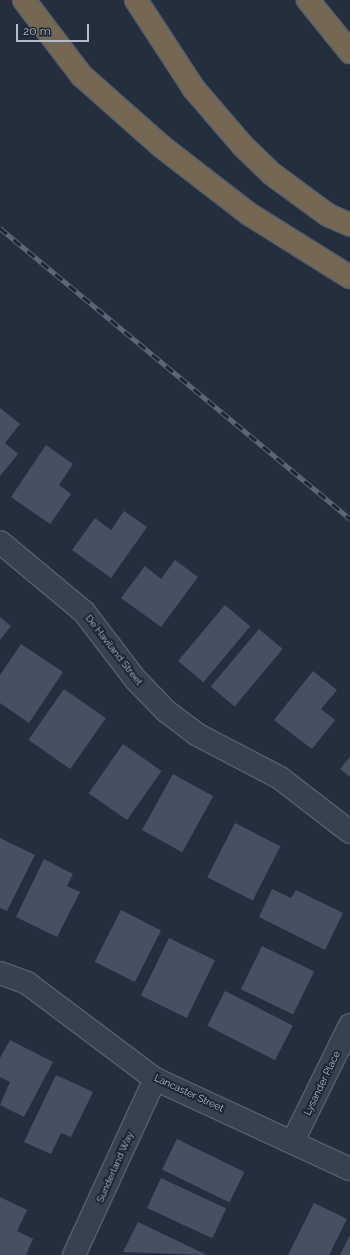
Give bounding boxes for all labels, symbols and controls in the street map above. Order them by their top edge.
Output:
scale bar [18,16,91,42]
text: 20 m [23,24,51,38]
street label: De Haviland Street [83,612,145,688]
street label: Lysander Place [301,1049,343,1117]
street label: Lancaster Street [152,1072,226,1114]
street label: Sunderland Way [94,1129,136,1205]

